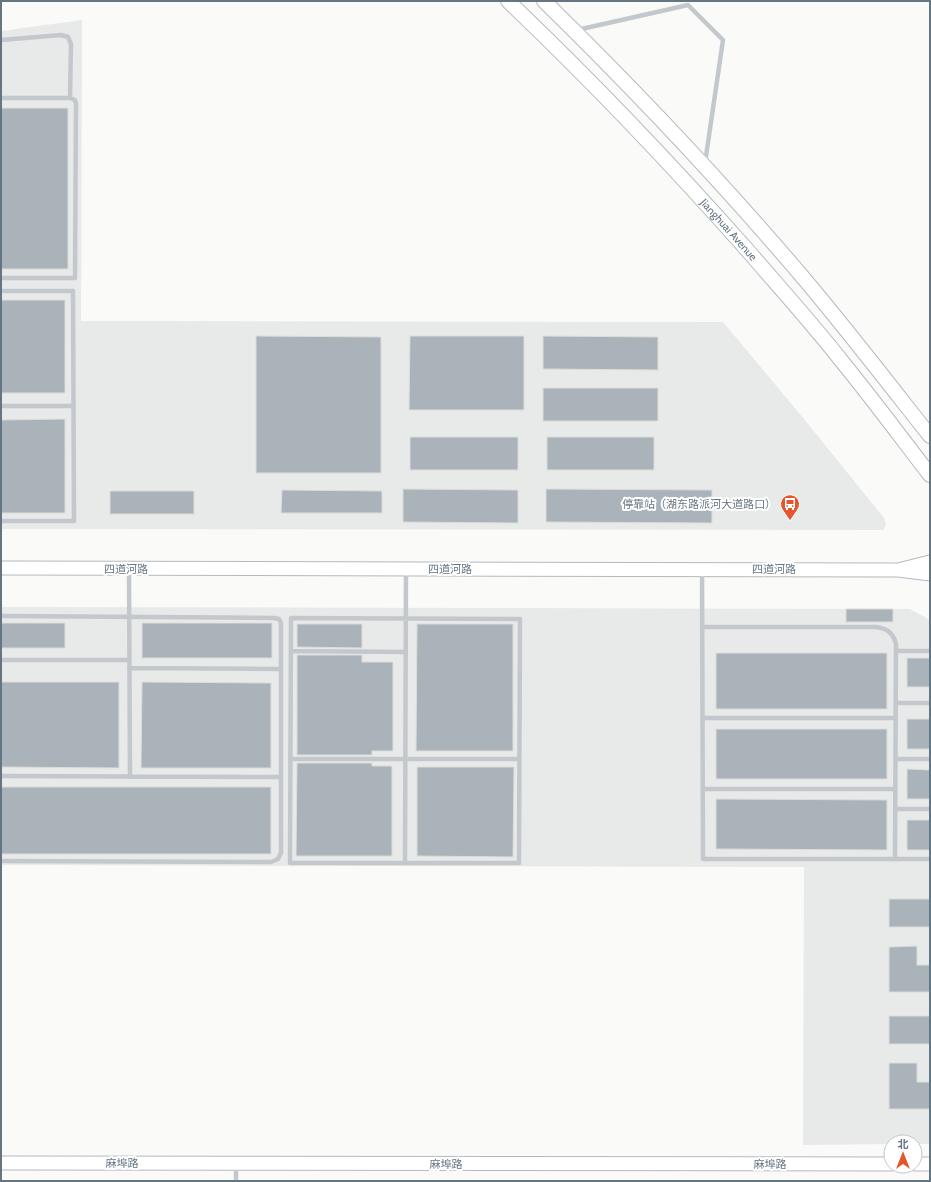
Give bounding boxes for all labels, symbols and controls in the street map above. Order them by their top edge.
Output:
street label: Jianghuai Avenue [697,195,761,264]
bus stop icon: 停靠站（湖东路派河大道路口） [779,493,801,521]
place label: 停靠站（湖东路派河大道路口） [622,497,776,511]
street label: 四道河路 [104,562,148,576]
street label: 四道河路 [428,562,472,576]
street label: 四道河路 [752,562,796,576]
north arrow [883,1134,923,1174]
text: 北 [898,1137,909,1151]
street label: 麻埠路 [106,1156,139,1170]
street label: 麻埠路 [430,1157,463,1171]
street label: 麻埠路 [754,1157,787,1171]

